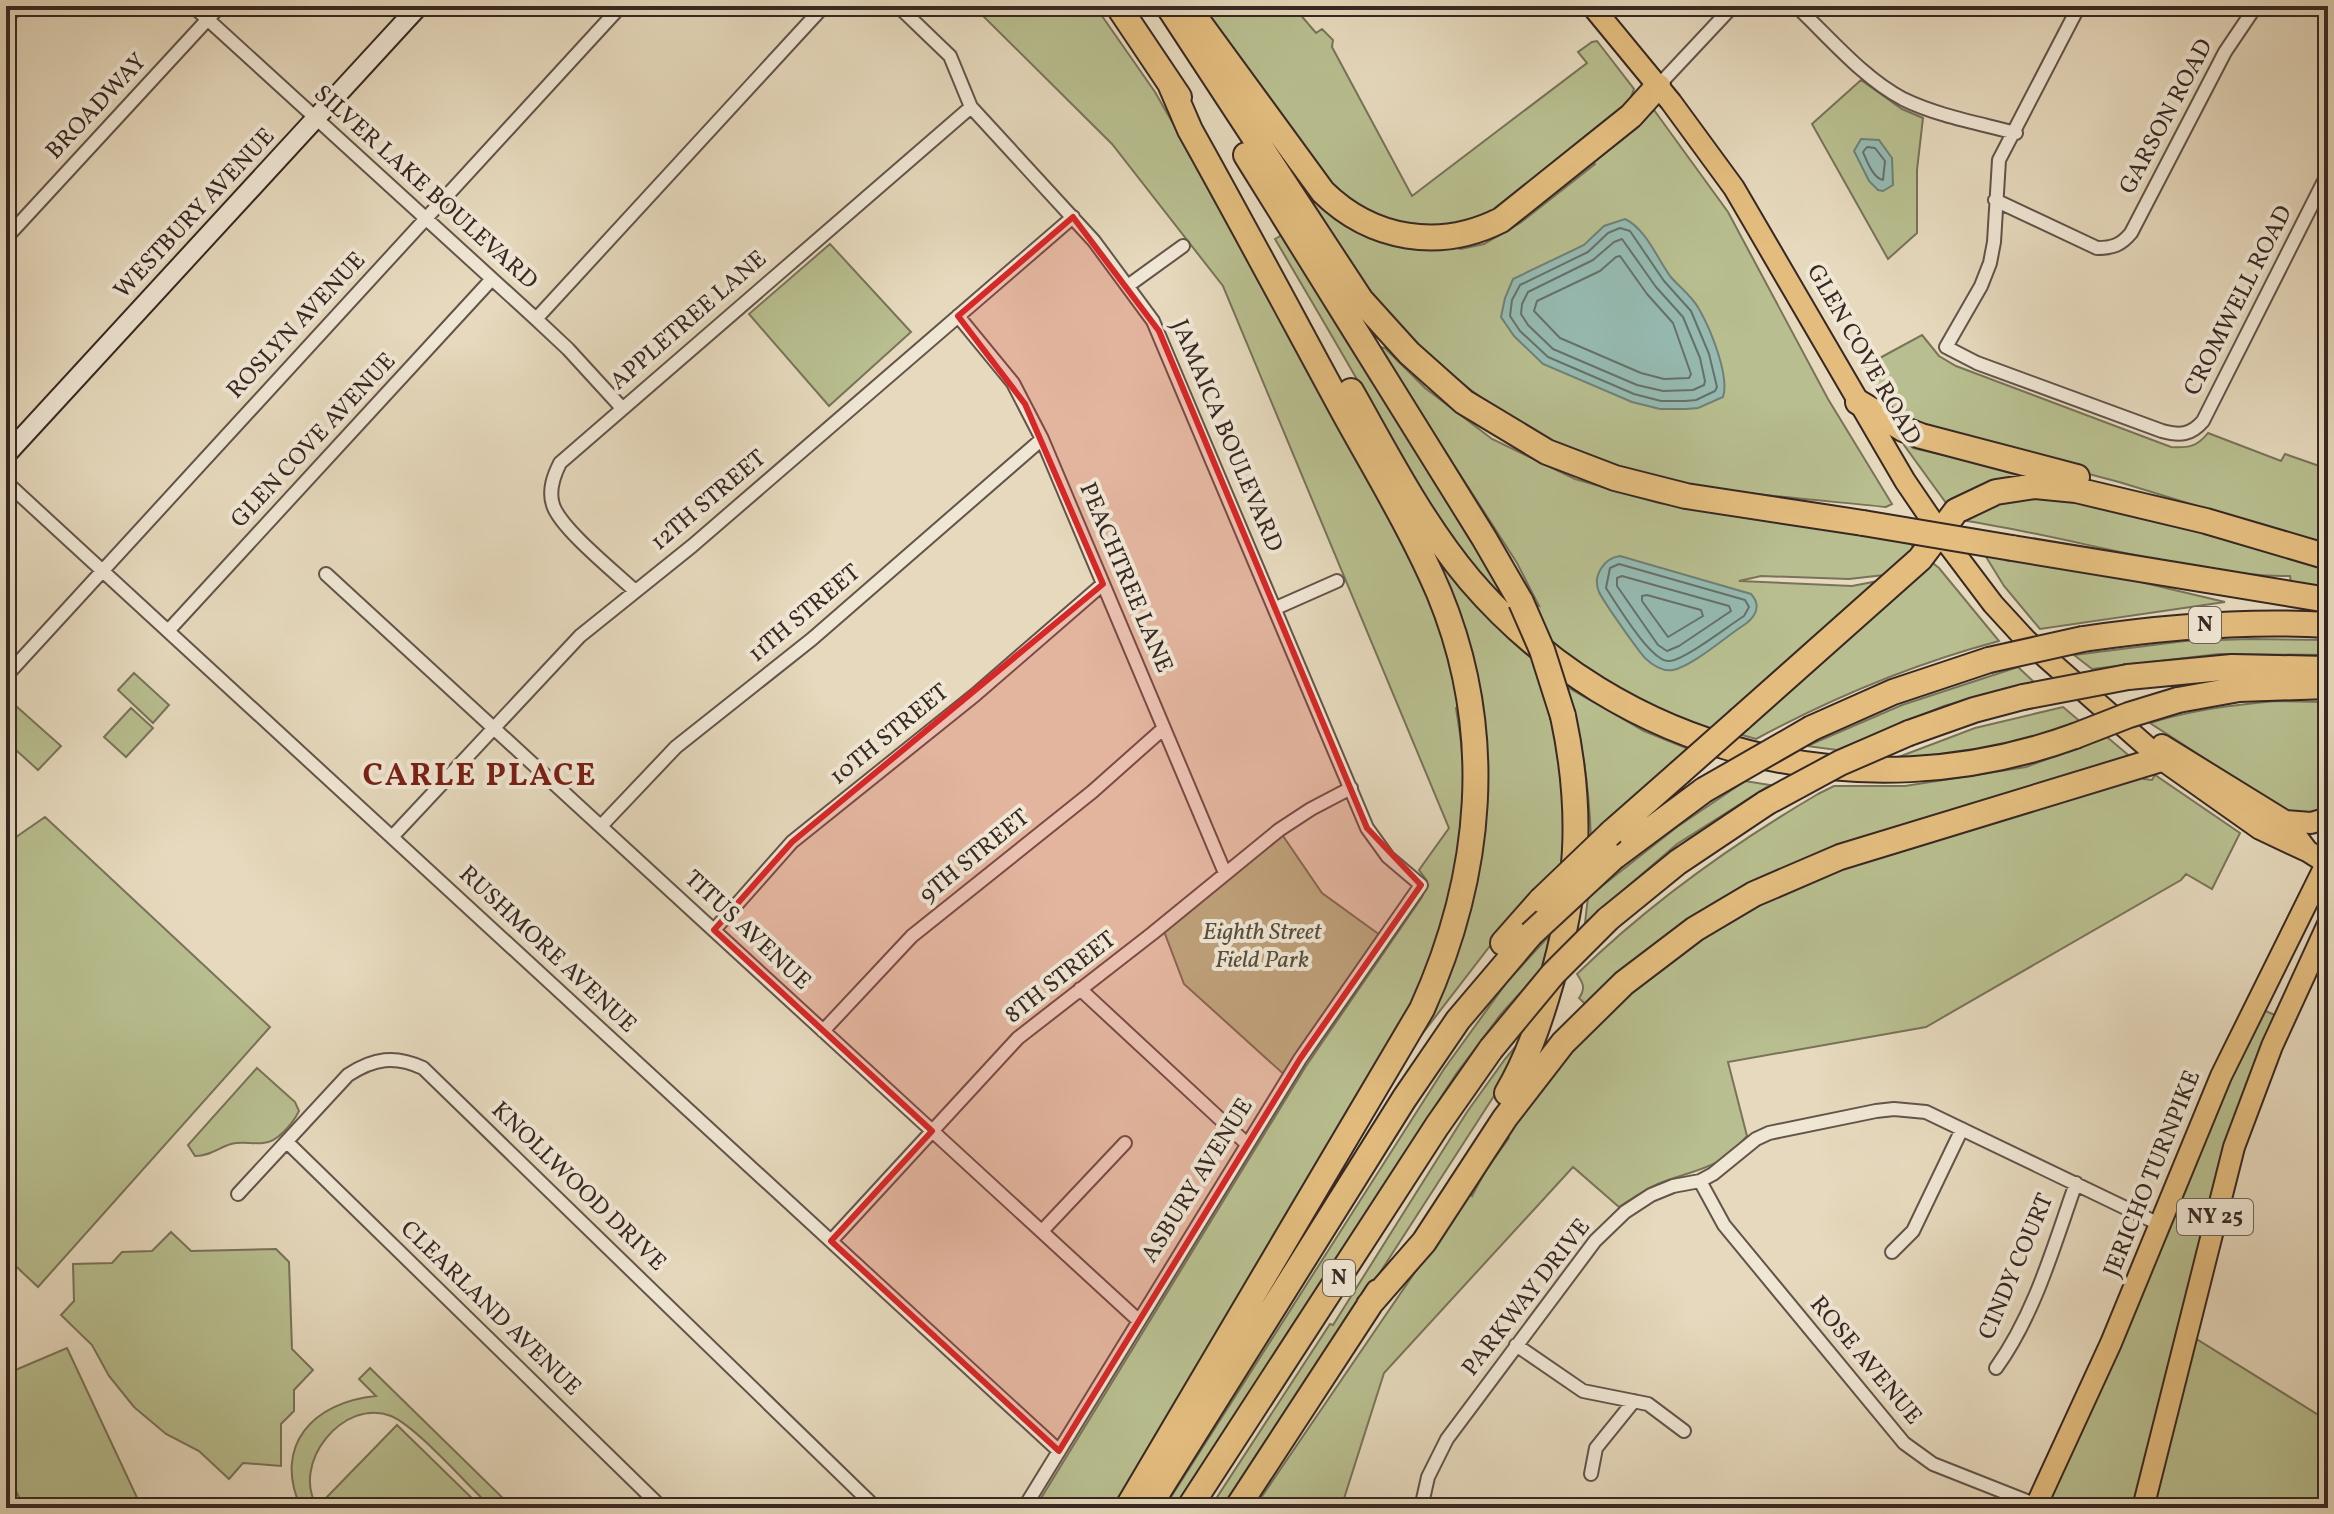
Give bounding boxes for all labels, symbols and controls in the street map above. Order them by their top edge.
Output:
street label: GARSON ROAD [2112,33,2222,201]
street label: BROADWAY [39,46,155,168]
street label: SILVER LAKE BOULEVARD [305,78,545,298]
street label: WESTBURY AVENUE [107,121,283,307]
street label: CROMWELL ROAD [2176,200,2302,402]
street label: APPLETREE LANE [603,243,775,399]
street label: ROSLYN AVENUE [220,245,374,407]
street label: GLEN COVE ROAD [1797,258,1929,452]
street label: JAMAICA BOULEVARD [1162,314,1290,558]
street label: GLEN COVE AVENUE [224,346,404,536]
street label: 12TH STREET [644,443,774,559]
street label: PEACHTREE LANE [1070,478,1180,678]
street label: 11TH STREET [741,557,869,671]
road number: N [2189,607,2221,643]
street label: 10TH STREET [823,676,957,794]
district label: CARLE PLACE [362,755,598,799]
street label: 9TH STREET [913,802,1037,912]
street label: RUSHMORE AVENUE [451,858,643,1042]
street label: TITUS AVENUE [676,863,818,999]
park label: Eighth Street Field Park [1203,916,1323,978]
street label: 8TH STREET [998,924,1124,1032]
street label: JERICHO TURNPIKE [2096,1066,2210,1282]
street label: ASBURY AVENUE [1134,1092,1262,1270]
street label: KNOLLWOOD DRIVE [483,1094,673,1280]
street label: CINDY COURT [1971,1189,2063,1345]
road number: NY 25 [2177,1199,2253,1235]
street label: PARKWAY DRIVE [1455,1212,1599,1384]
street label: CLEARLAND AVENUE [392,1214,588,1404]
road number: N [1323,1260,1355,1296]
street label: ROSE AVENUE [1801,1289,1929,1433]

